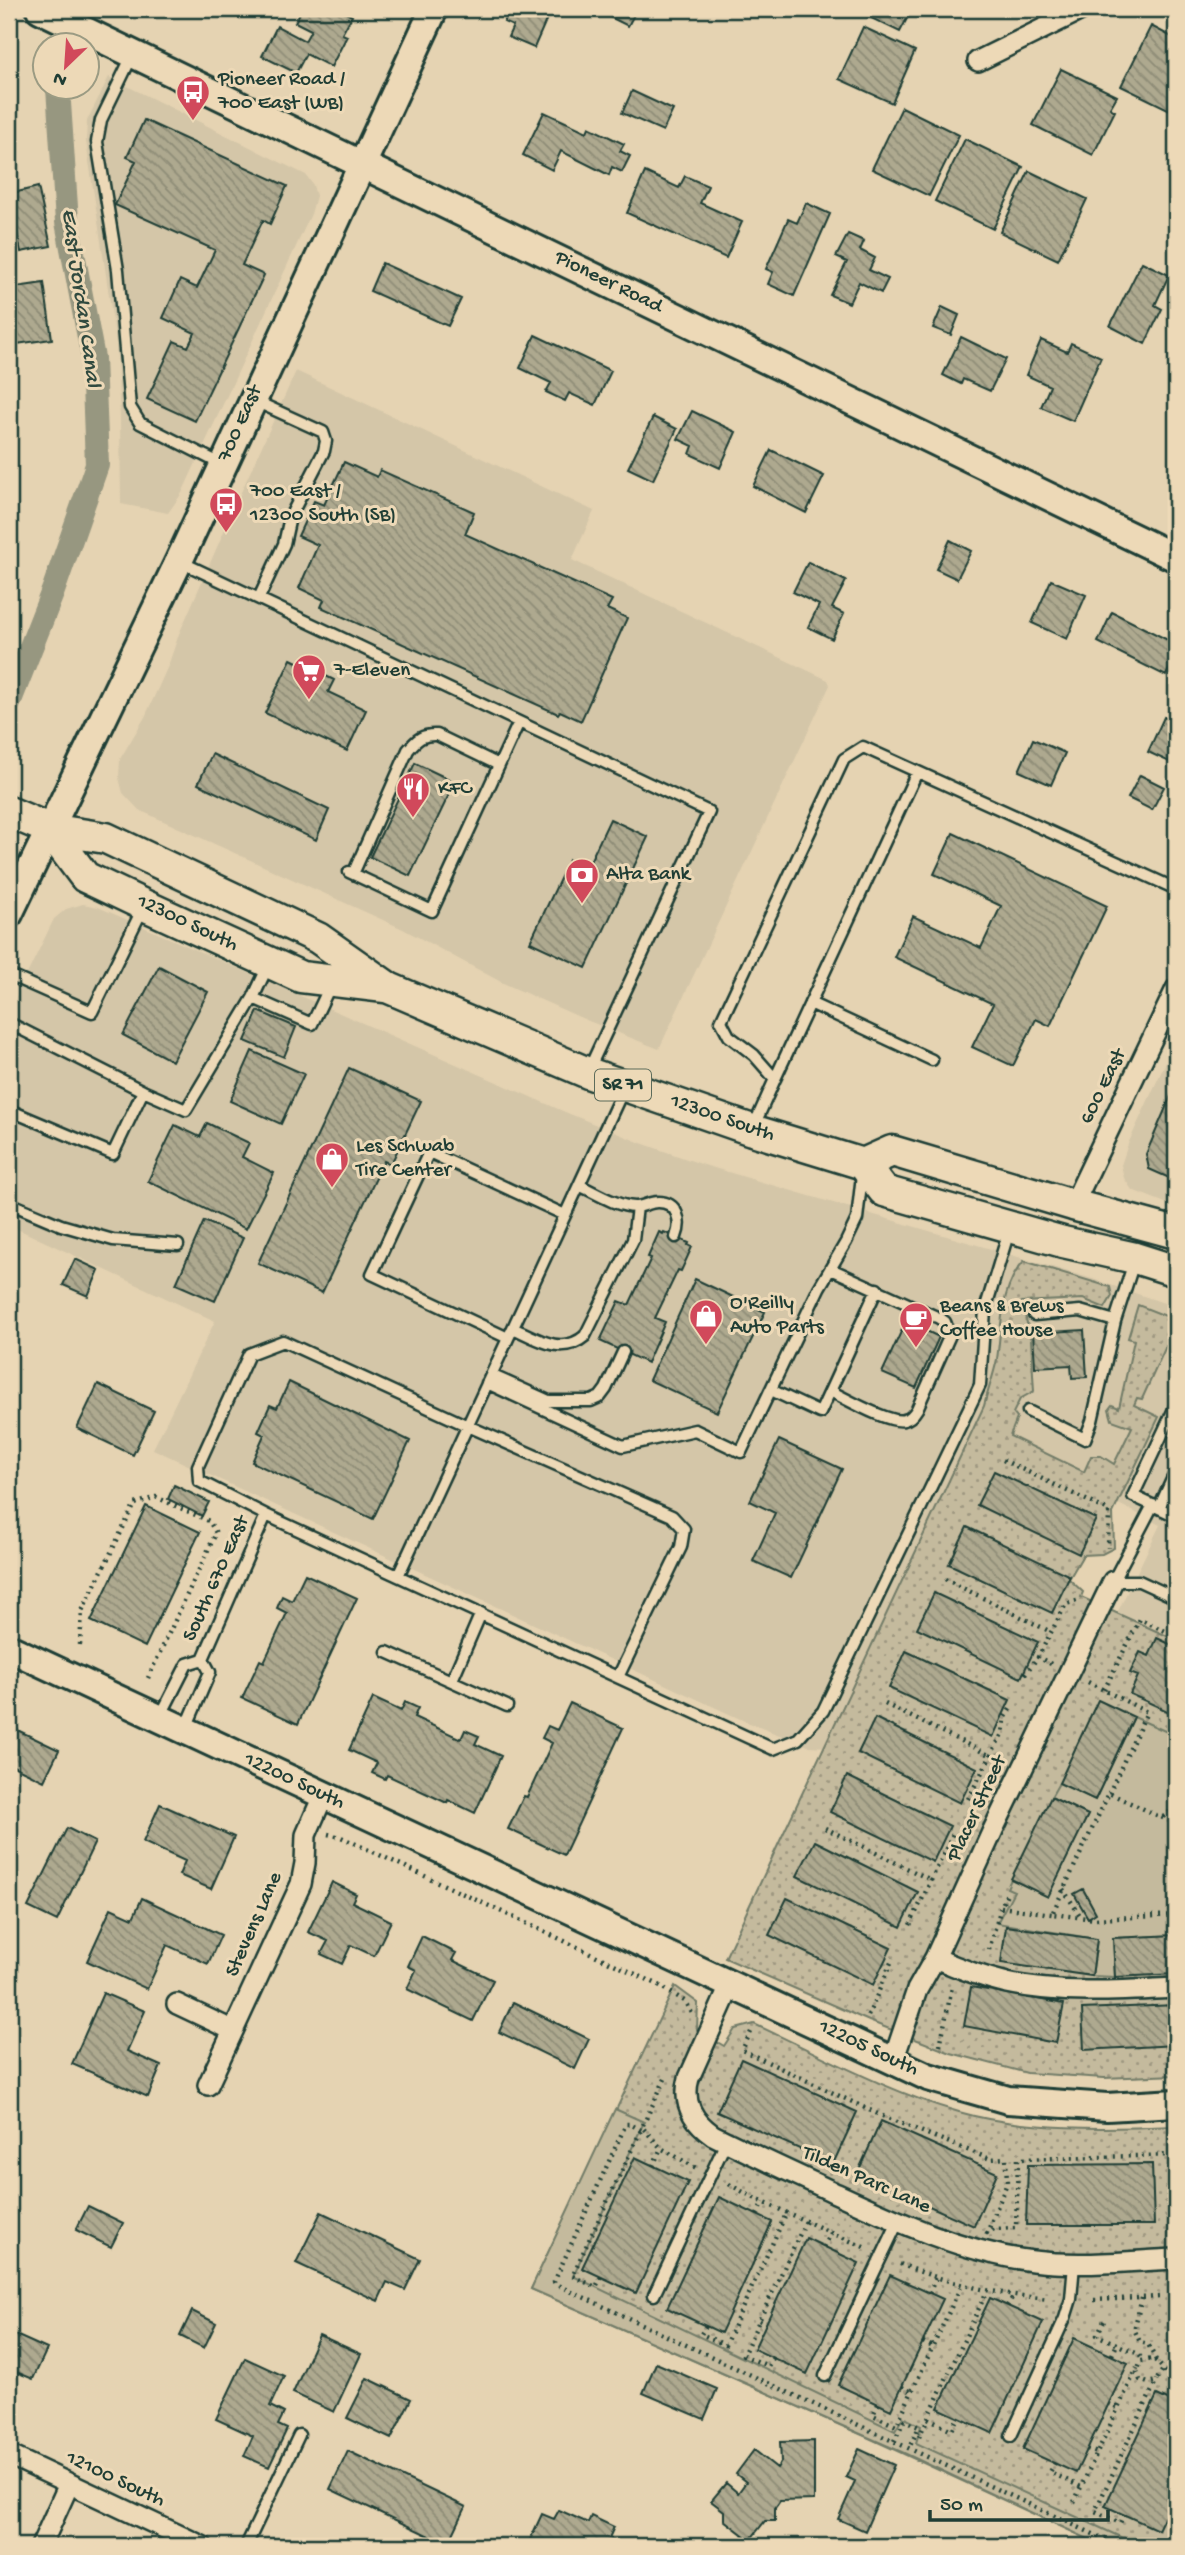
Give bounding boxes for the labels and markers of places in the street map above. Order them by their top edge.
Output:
place label: Pioneer Road / 700 East (WB) [217,68,345,117]
bus stop icon: Pioneer Road / 700 East (WB) [174,73,212,122]
place label: 700 East / 12300 South (SB) [249,480,396,529]
bus stop icon: 700 East / 12300 South (SB) [207,485,245,534]
supermarket icon: 7-Eleven [290,652,328,701]
place label: 7-Eleven [333,659,410,684]
restaurant icon: KFC [394,770,432,819]
place label: KFC [438,777,473,802]
bank icon: Alta Bank [563,856,601,905]
place label: Alta Bank [606,863,693,888]
place label: Les Schwab Tire Center [355,1135,454,1184]
shop icon: Les Schwab Tire Center [313,1140,351,1189]
place label: O'Reilly Auto Parts [730,1292,825,1341]
place label: Beans & Brews Coffee House [939,1295,1065,1344]
shop icon: O'Reilly Auto Parts [687,1297,725,1346]
cafe icon: Beans & Brews Coffee House [897,1300,935,1349]

